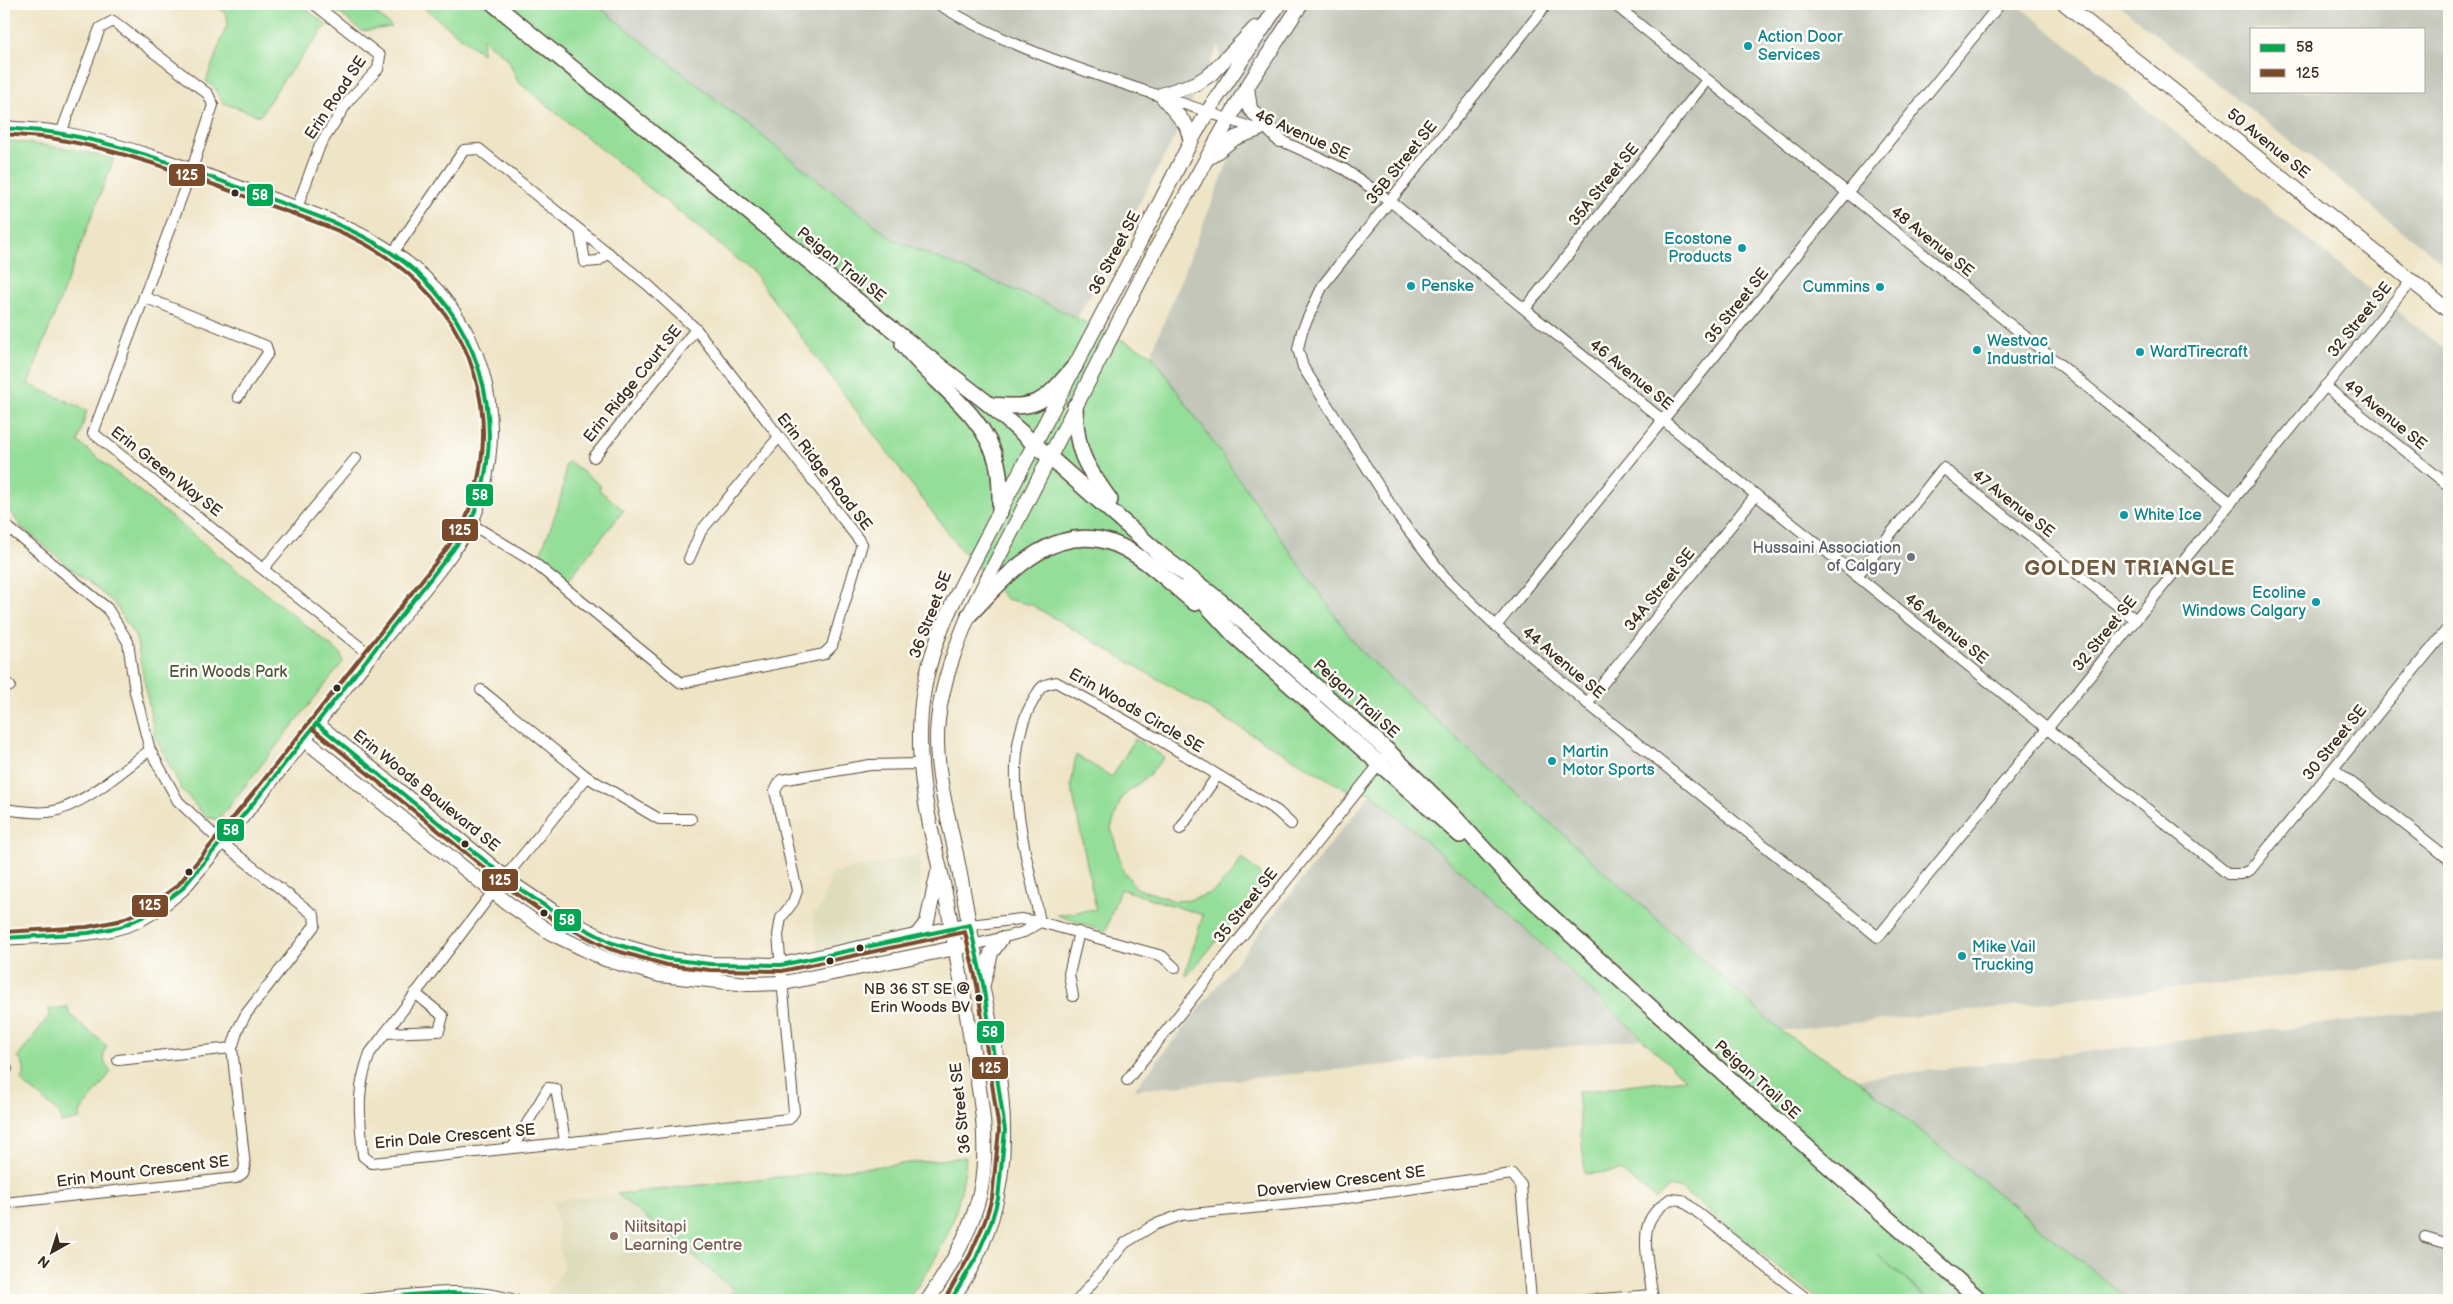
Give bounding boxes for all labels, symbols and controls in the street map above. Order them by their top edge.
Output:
place label: Action Door Services [1758,28,1843,65]
legend [2250,28,2426,92]
text: 58 [2296,38,2314,57]
marker: Action Door Services [1742,40,1754,52]
street label: Erin Road SE [301,53,371,143]
text: 125 [2296,64,2319,83]
street label: 50 Avenue SE [2223,105,2313,183]
street label: 46 Avenue SE [1252,106,1352,164]
street label: 35B Street SE [1362,117,1442,209]
street label: 35A Street SE [1565,140,1643,230]
line badge: 125 [168,163,206,187]
text: 125 [176,167,198,184]
line badge: 58 [246,183,274,207]
text: 58 [252,187,268,204]
unlabelled marker [230,188,240,198]
street label: 48 Avenue SE [1887,203,1977,281]
street label: 36 Street SE [1085,208,1145,298]
street label: Peigan Trail SE [793,223,889,307]
place label: Ecostone Products [1664,230,1732,267]
marker: Ecostone Products [1736,242,1748,254]
street label: 35 Street SE [1701,265,1773,347]
place label: Penske [1421,277,1474,296]
place label: Cummins [1803,278,1870,297]
street label: 32 Street SE [2324,278,2396,362]
marker: Penske [1405,280,1417,292]
marker: Cummins [1874,281,1886,293]
street label: Erin Ridge Court SE [580,322,686,446]
place label: Westvac Industrial [1987,332,2054,369]
street label: 46 Avenue SE [1585,336,1677,414]
place label: WardTirecraft [2150,343,2248,362]
marker: Westvac Industrial [1971,344,1983,356]
marker: WardTirecraft [2134,346,2146,358]
street label: 49 Avenue SE [2340,376,2430,454]
street label: Erin Ridge Road SE [772,410,876,534]
street label: Erin Green Way SE [107,423,225,521]
street label: 47 Avenue SE [1968,466,2058,542]
line badge: 58 [465,483,494,507]
text: 58 [472,487,488,504]
place label: White Ice [2134,506,2202,525]
marker: White Ice [2118,509,2130,521]
line badge: 125 [441,518,479,542]
text: 125 [449,522,471,539]
place label: Hussaini Association of Calgary [1752,539,1902,576]
street label: 34A Street SE [1621,545,1699,635]
marker: Hussaini Association of Calgary [1905,551,1917,563]
district label: GOLDEN TRIANGLE [2025,556,2235,581]
street label: 36 Street SE [906,569,956,661]
place label: Ecoline Windows Calgary [2182,584,2307,621]
street label: 46 Avenue SE [1900,590,1992,668]
street label: 32 Street SE [2069,592,2141,676]
marker: Ecoline Windows Calgary [2310,596,2322,608]
street label: 44 Avenue SE [1518,623,1608,703]
street label: Peigan Trail SE [1309,656,1403,742]
park label: Erin Woods Park [169,663,287,682]
street label: Erin Woods Circle SE [1065,665,1207,757]
unlabelled marker [332,683,342,693]
street label: 30 Street SE [2299,701,2371,785]
street label: Erin Woods Boulevard SE [349,726,503,856]
place label: Martin Motor Sports [1562,743,1655,780]
marker: Martin Motor Sports [1546,755,1558,767]
line badge: 58 [216,818,245,842]
text: 58 [223,822,239,839]
unlabelled marker [460,839,470,849]
street label: 35 Street SE [1210,865,1282,947]
unlabelled marker [184,867,194,877]
line badge: 125 [481,868,519,892]
text: 125 [489,872,511,889]
line badge: 125 [131,894,169,918]
text: 125 [139,897,161,914]
unlabelled marker [539,908,549,918]
line badge: 58 [553,908,582,932]
text: 58 [559,912,575,929]
place label: Mike Vail Trucking [1972,938,2035,975]
unlabelled marker [855,943,865,953]
marker: Mike Vail Trucking [1956,950,1968,962]
unlabelled marker [825,956,835,966]
place label: NB 36 ST SE @ Erin Woods BV [864,980,971,1017]
marker: NB 36 ST SE @ Erin Woods BV [974,993,984,1003]
line badge: 58 [976,1020,1005,1044]
text: 58 [982,1024,998,1041]
street label: Peigan Trail SE [1710,1037,1804,1123]
line badge: 125 [971,1056,1009,1080]
text: 125 [979,1060,1001,1077]
street label: 36 Street SE [947,1061,975,1155]
street label: Erin Dale Crescent SE [374,1120,536,1154]
street label: Erin Mount Crescent SE [56,1152,230,1192]
street label: Doverview Crescent SE [1256,1162,1426,1202]
place label: Niitsitapi Learning Centre [624,1218,743,1255]
north arrow [28,1226,78,1276]
marker: Niitsitapi Learning Centre [608,1230,620,1242]
text: N [35,1252,54,1272]

